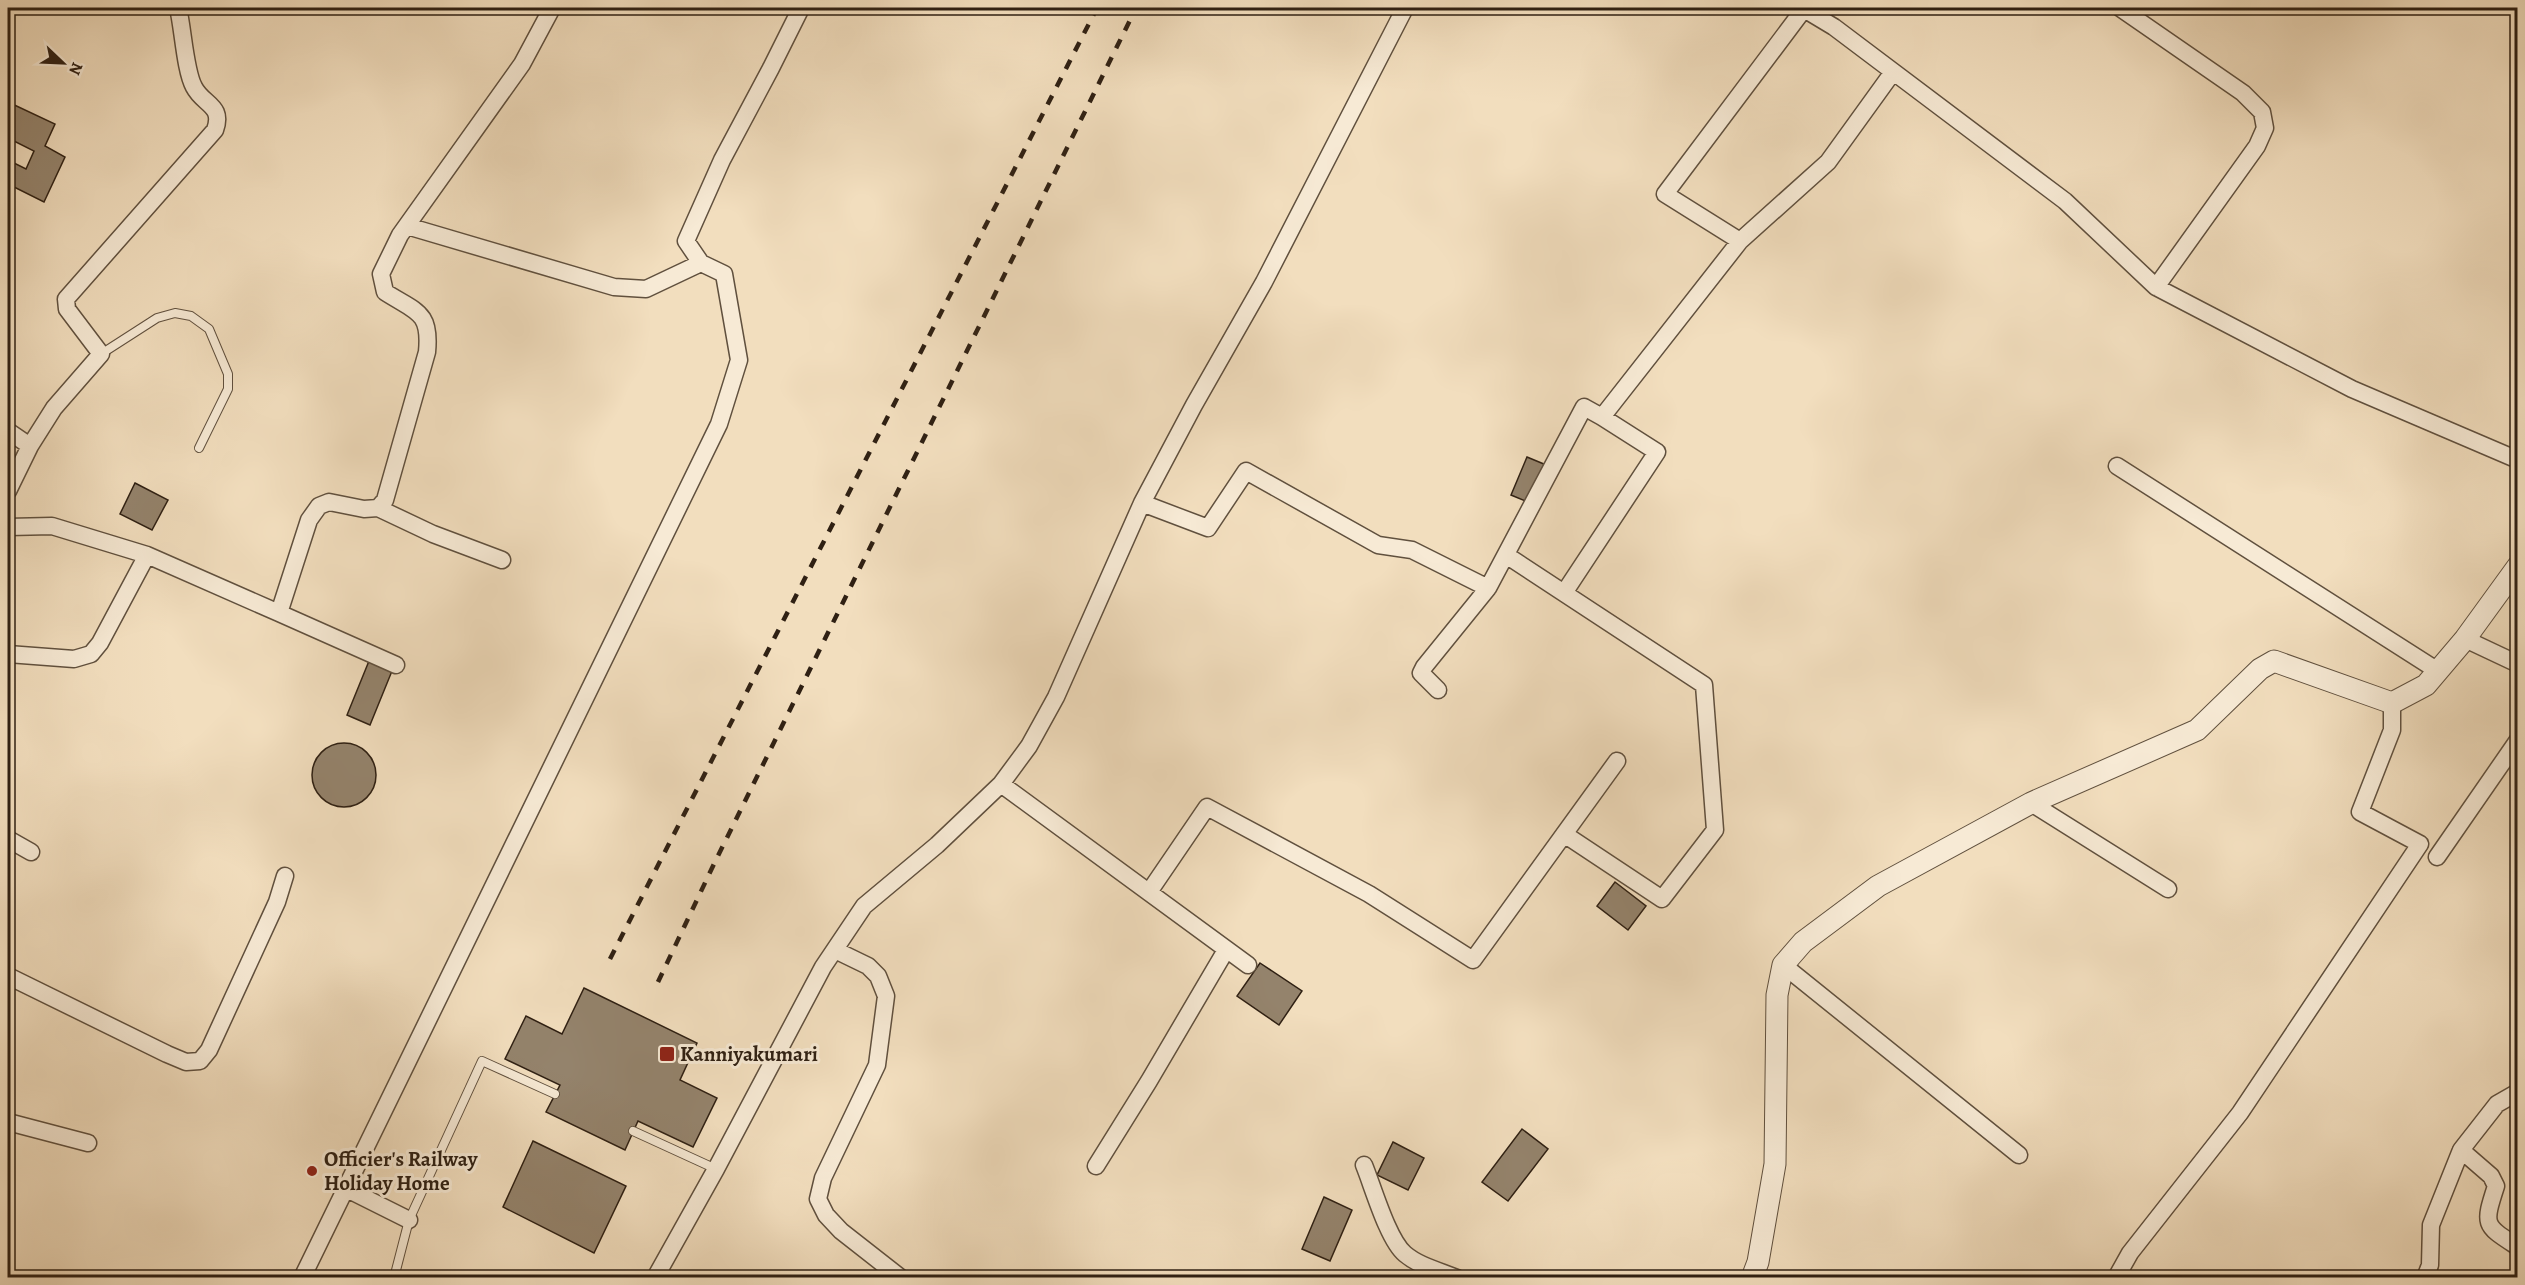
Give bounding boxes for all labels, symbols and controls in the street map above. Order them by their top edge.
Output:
north arrow [33,33,93,93]
text: N [63,59,88,78]
place label: Kanniyakumari [680,1040,818,1068]
marker: Kanniyakumari [658,1045,676,1063]
place label: Officier's Railway Holiday Home [324,1145,479,1197]
marker: Officier's Railway Holiday Home [305,1164,319,1178]

